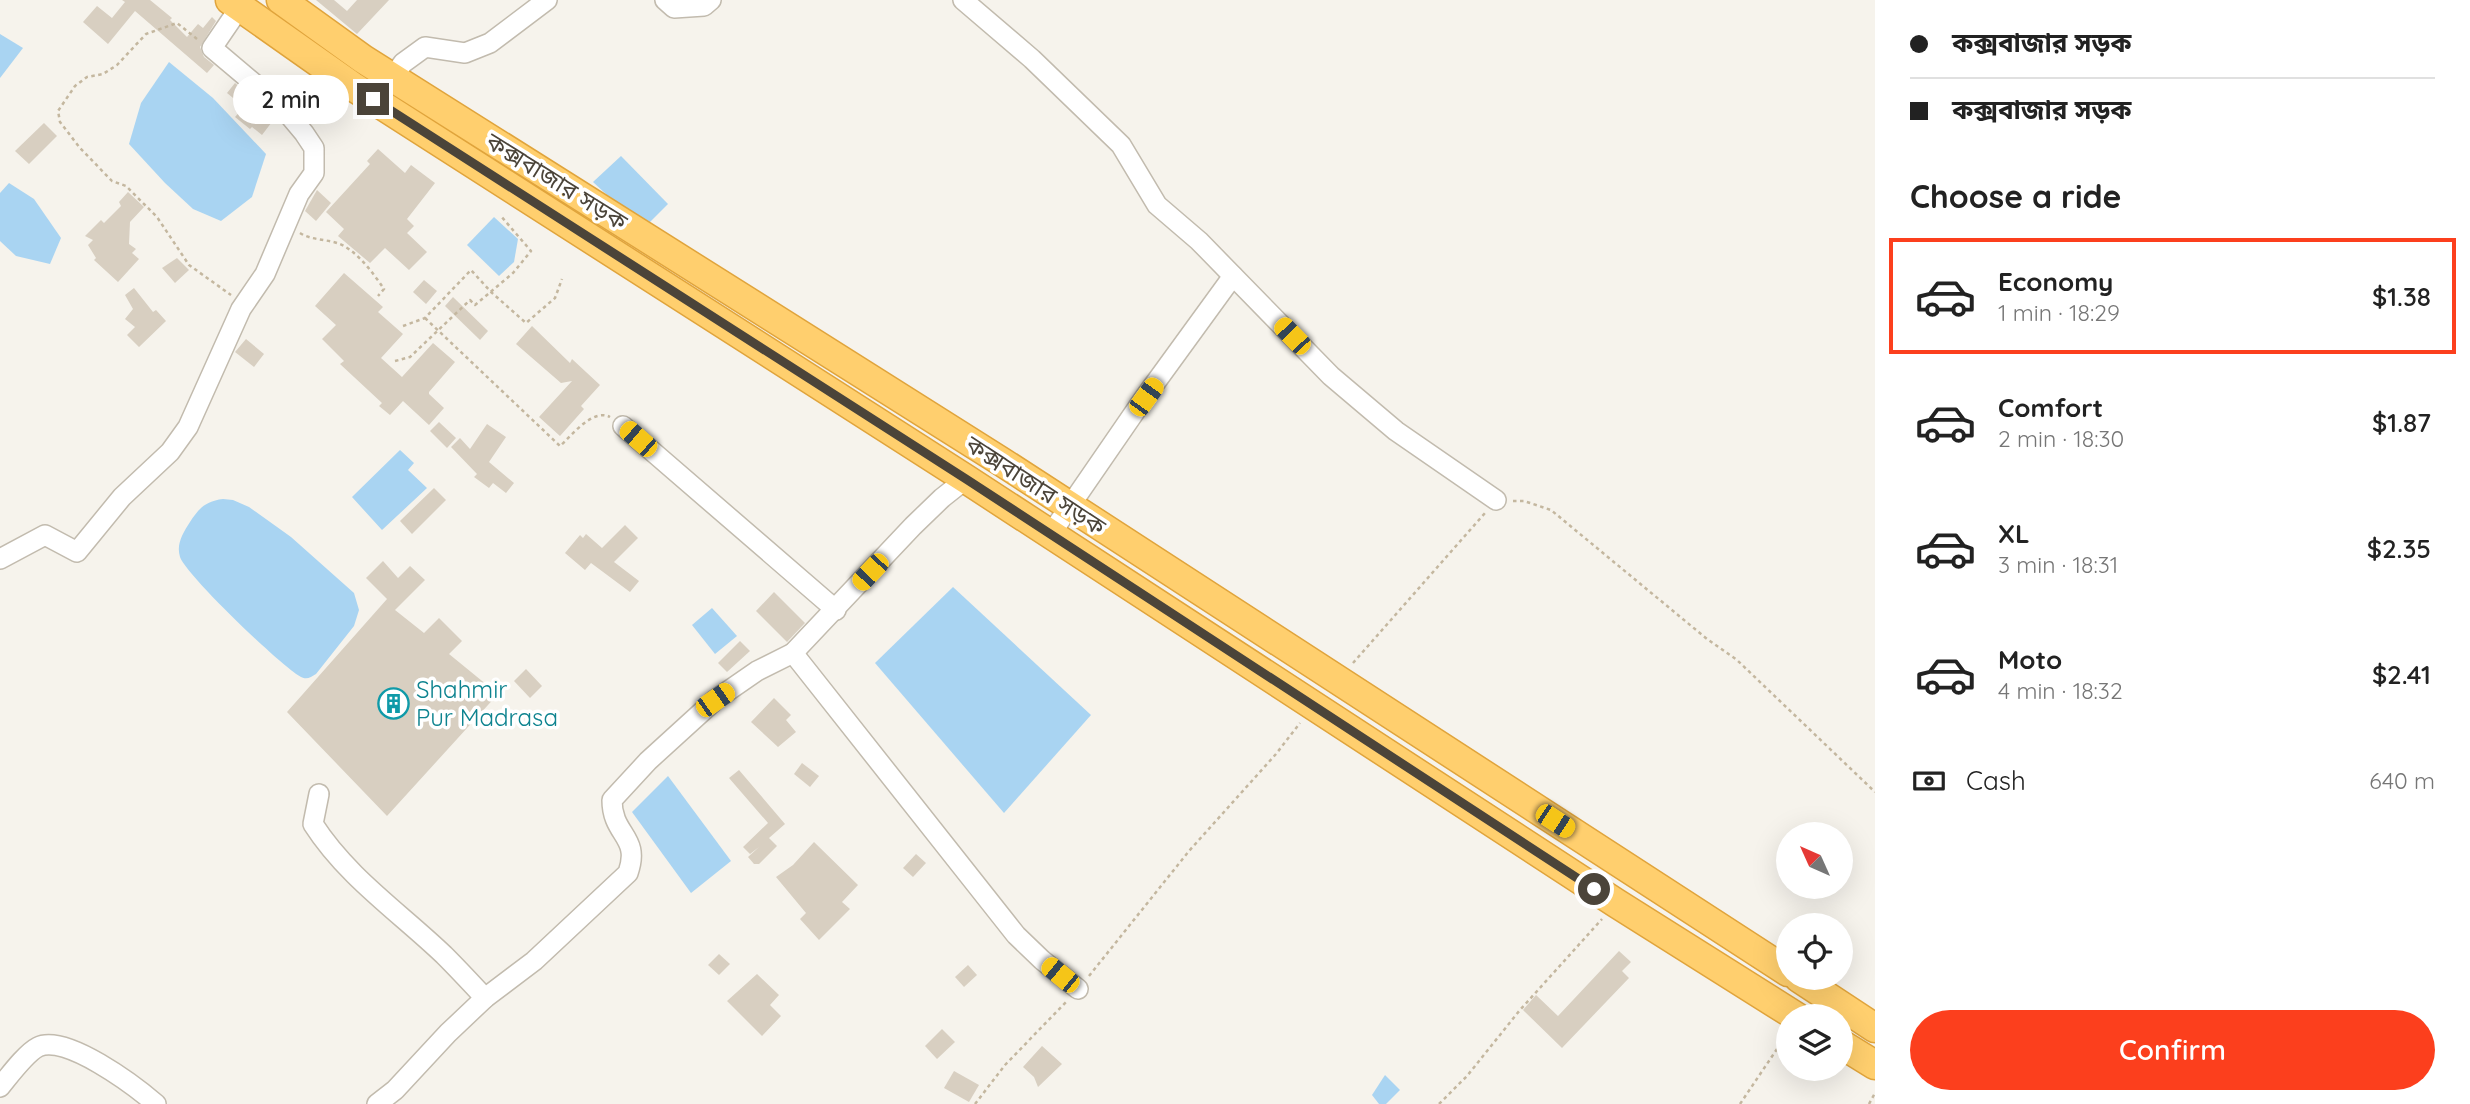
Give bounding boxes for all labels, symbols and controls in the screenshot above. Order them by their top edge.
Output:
text: কক্সবাজার সড়ক [1952,26,2131,59]
callout: 2 min [233,74,348,124]
route end [357,83,389,115]
text: 2 min [261,85,321,114]
text: কক্সবাজার সড়ক [1952,93,2131,126]
street label: কক্সবাজার সড়ক [480,125,634,237]
text: Choose a ride [1910,176,2122,216]
icon: car [1914,265,1977,328]
text: Economy [1998,265,2113,298]
text: $1.38 [2372,280,2431,313]
text: 1 min · 18:29 [1998,298,2120,327]
car [1270,314,1315,358]
car [1126,374,1167,420]
icon: car [1914,391,1977,454]
text: Comfort [1998,391,2103,424]
text: $1.87 [2372,406,2431,439]
car [616,417,661,461]
text: 2 min · 18:30 [1998,424,2124,453]
street label: কক্সবাজার সড়ক [960,428,1112,542]
icon: car [1914,517,1977,580]
text: XL [1998,517,2030,550]
text: $2.35 [2367,532,2431,565]
car [848,549,893,595]
text: 3 min · 18:31 [1998,550,2118,579]
icon: car [1914,643,1977,706]
text: Moto [1998,643,2062,676]
text: $2.41 [2372,658,2431,691]
place label: Shahmir Pur Madrasa [416,674,558,732]
text: 4 min · 18:32 [1998,676,2123,705]
car [692,679,739,721]
building icon: Shahmir Pur Madrasa [376,686,410,720]
icon: cash [1910,762,1948,800]
text: Cash [1966,764,2026,797]
text: 640 m [2369,766,2435,795]
car [1532,801,1579,841]
north arrow [1776,822,1853,900]
map controls [1776,822,1853,1081]
route start [1578,873,1610,905]
button: locate [1776,913,1853,990]
car [1038,954,1083,996]
button: layers [1776,1004,1853,1081]
button: Confirm [1910,1010,2435,1090]

